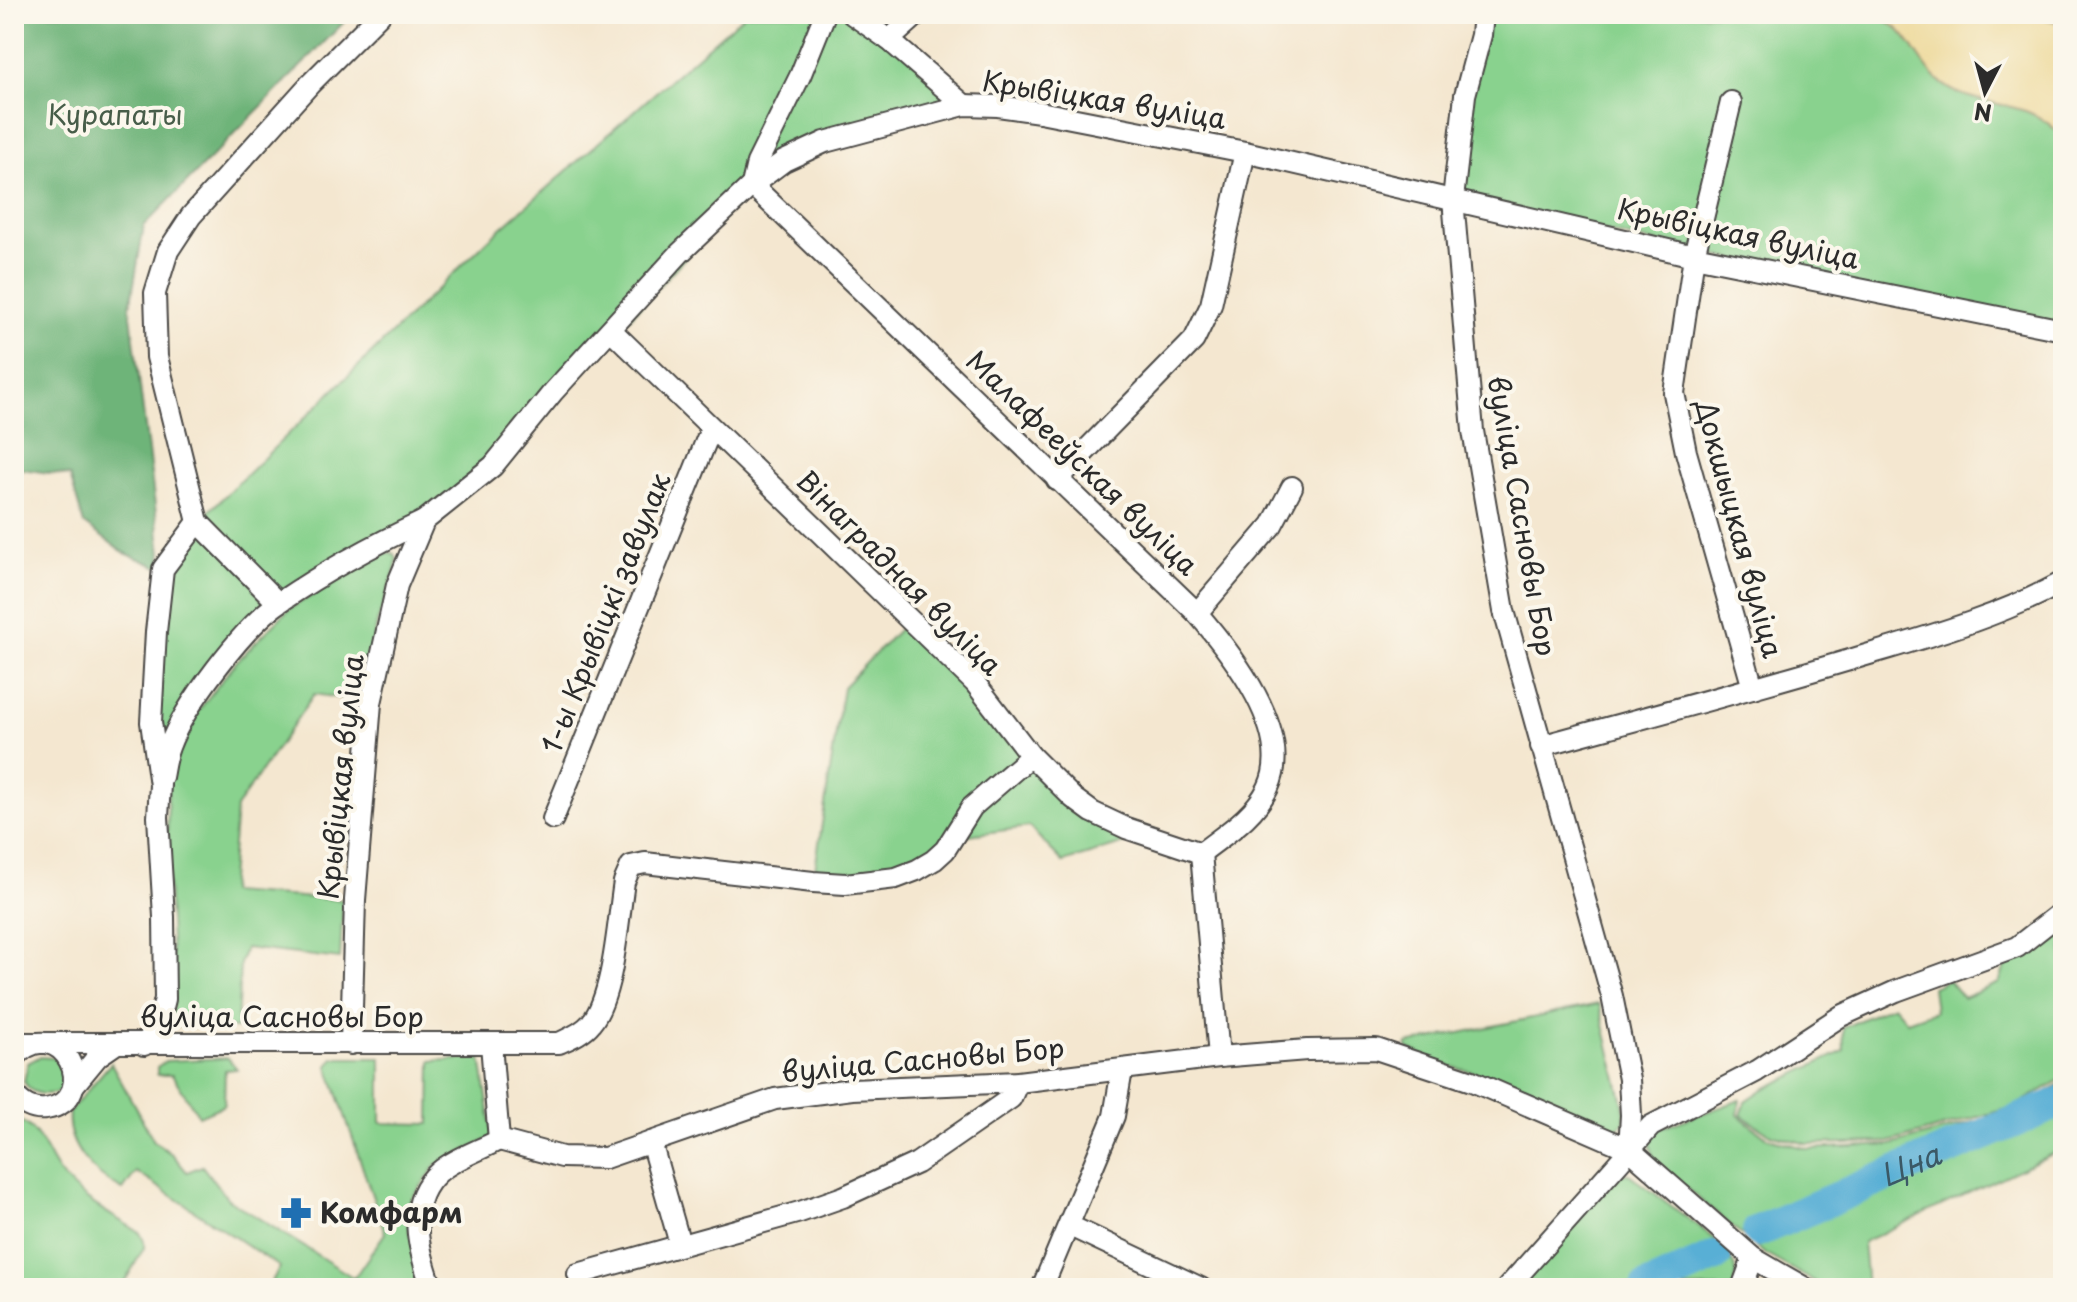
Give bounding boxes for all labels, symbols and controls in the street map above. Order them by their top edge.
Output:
north arrow [1945,52,2025,132]
street label: Крывіцкая вуліца [979,58,1230,139]
park label: Курапаты [47,92,183,135]
text: N [1972,96,1993,131]
street label: Крывіцкая вуліца [1613,186,1864,279]
street label: Малафееўская вуліца [957,339,1210,585]
street label: вуліца Сасновы Бор [1478,372,1569,659]
street label: Докшыцкая вуліца [1685,394,1796,663]
street label: Вінаградная вуліца [787,459,1013,685]
street label: 1-ы Крывіцкі завулак [529,465,681,759]
street label: Крывіцкая вуліца [305,651,374,902]
street label: вуліца Сасновы Бор [140,994,424,1037]
street label: вуліца Сасновы Бор [780,1025,1066,1092]
water label: Цна [1872,1130,1948,1196]
place label: Комфарм [320,1190,462,1233]
pharmacy icon: Комфарм [279,1196,313,1230]

